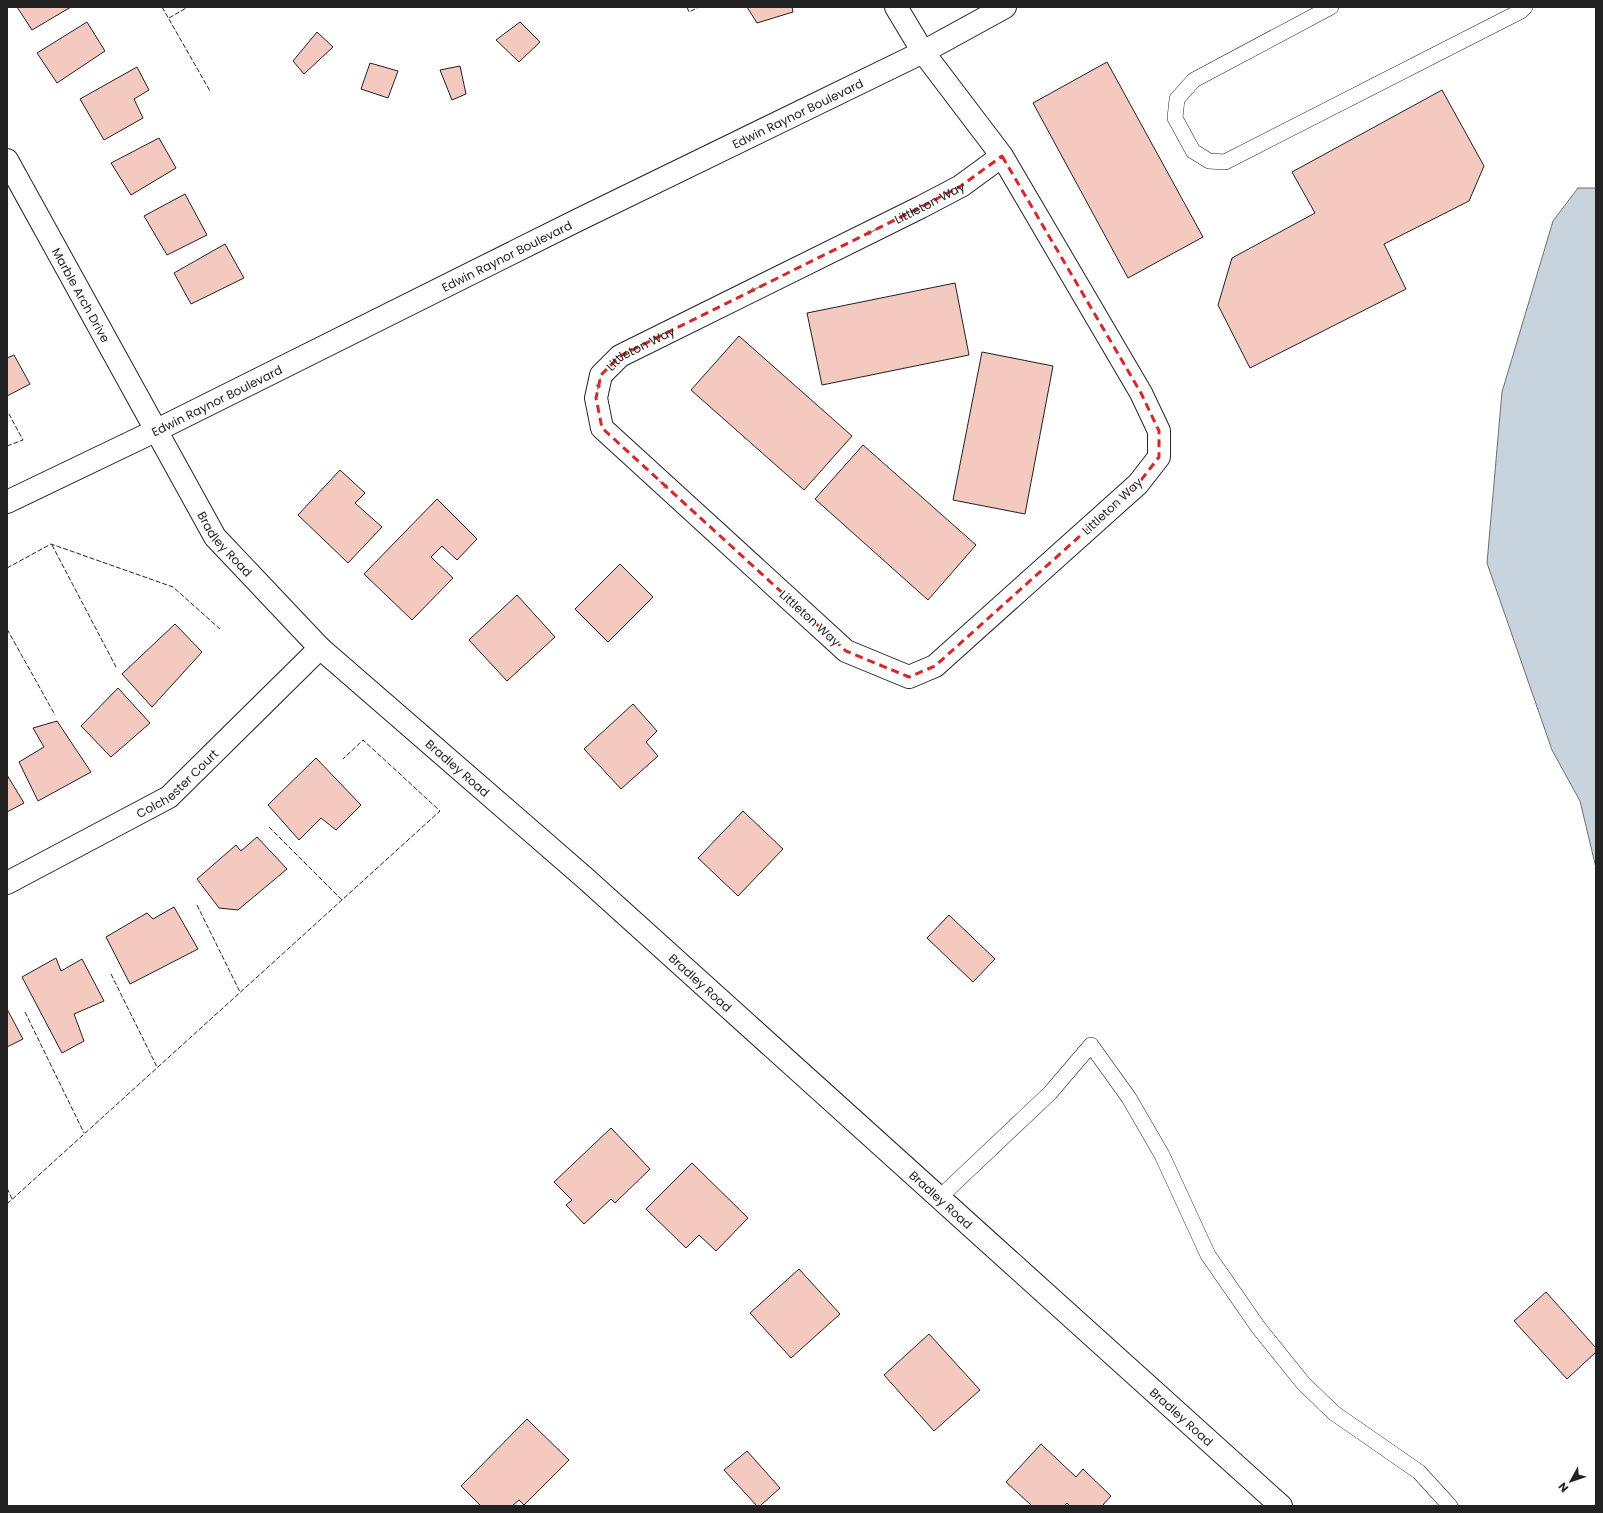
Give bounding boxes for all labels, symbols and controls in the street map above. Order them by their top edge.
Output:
street label: Edwin Raynor Boulevard [729,74,866,152]
street label: Littleton Way [891,177,968,227]
street label: Edwin Raynor Boulevard [438,216,575,295]
one-way arrow [866,229,877,235]
street label: Marble Arch Drive [48,245,114,345]
one-way arrow [749,286,761,292]
street label: Littleton Way [602,322,678,374]
street label: Edwin Raynor Boulevard [149,361,285,440]
one-way arrow [596,378,602,390]
street label: Littleton Way [1078,473,1146,538]
one-way arrow [659,481,670,490]
street label: Bradley Road [194,508,256,580]
street label: Littleton Way [776,586,844,650]
street label: Bradley Road [422,735,494,800]
street label: Colchester Court [133,745,222,821]
street label: Bradley Road [665,949,736,1015]
street label: Bradley Road [906,1166,976,1232]
street label: Bradley Road [1146,1383,1217,1449]
north arrow [1551,1461,1591,1501]
text: N [1555,1479,1572,1496]

